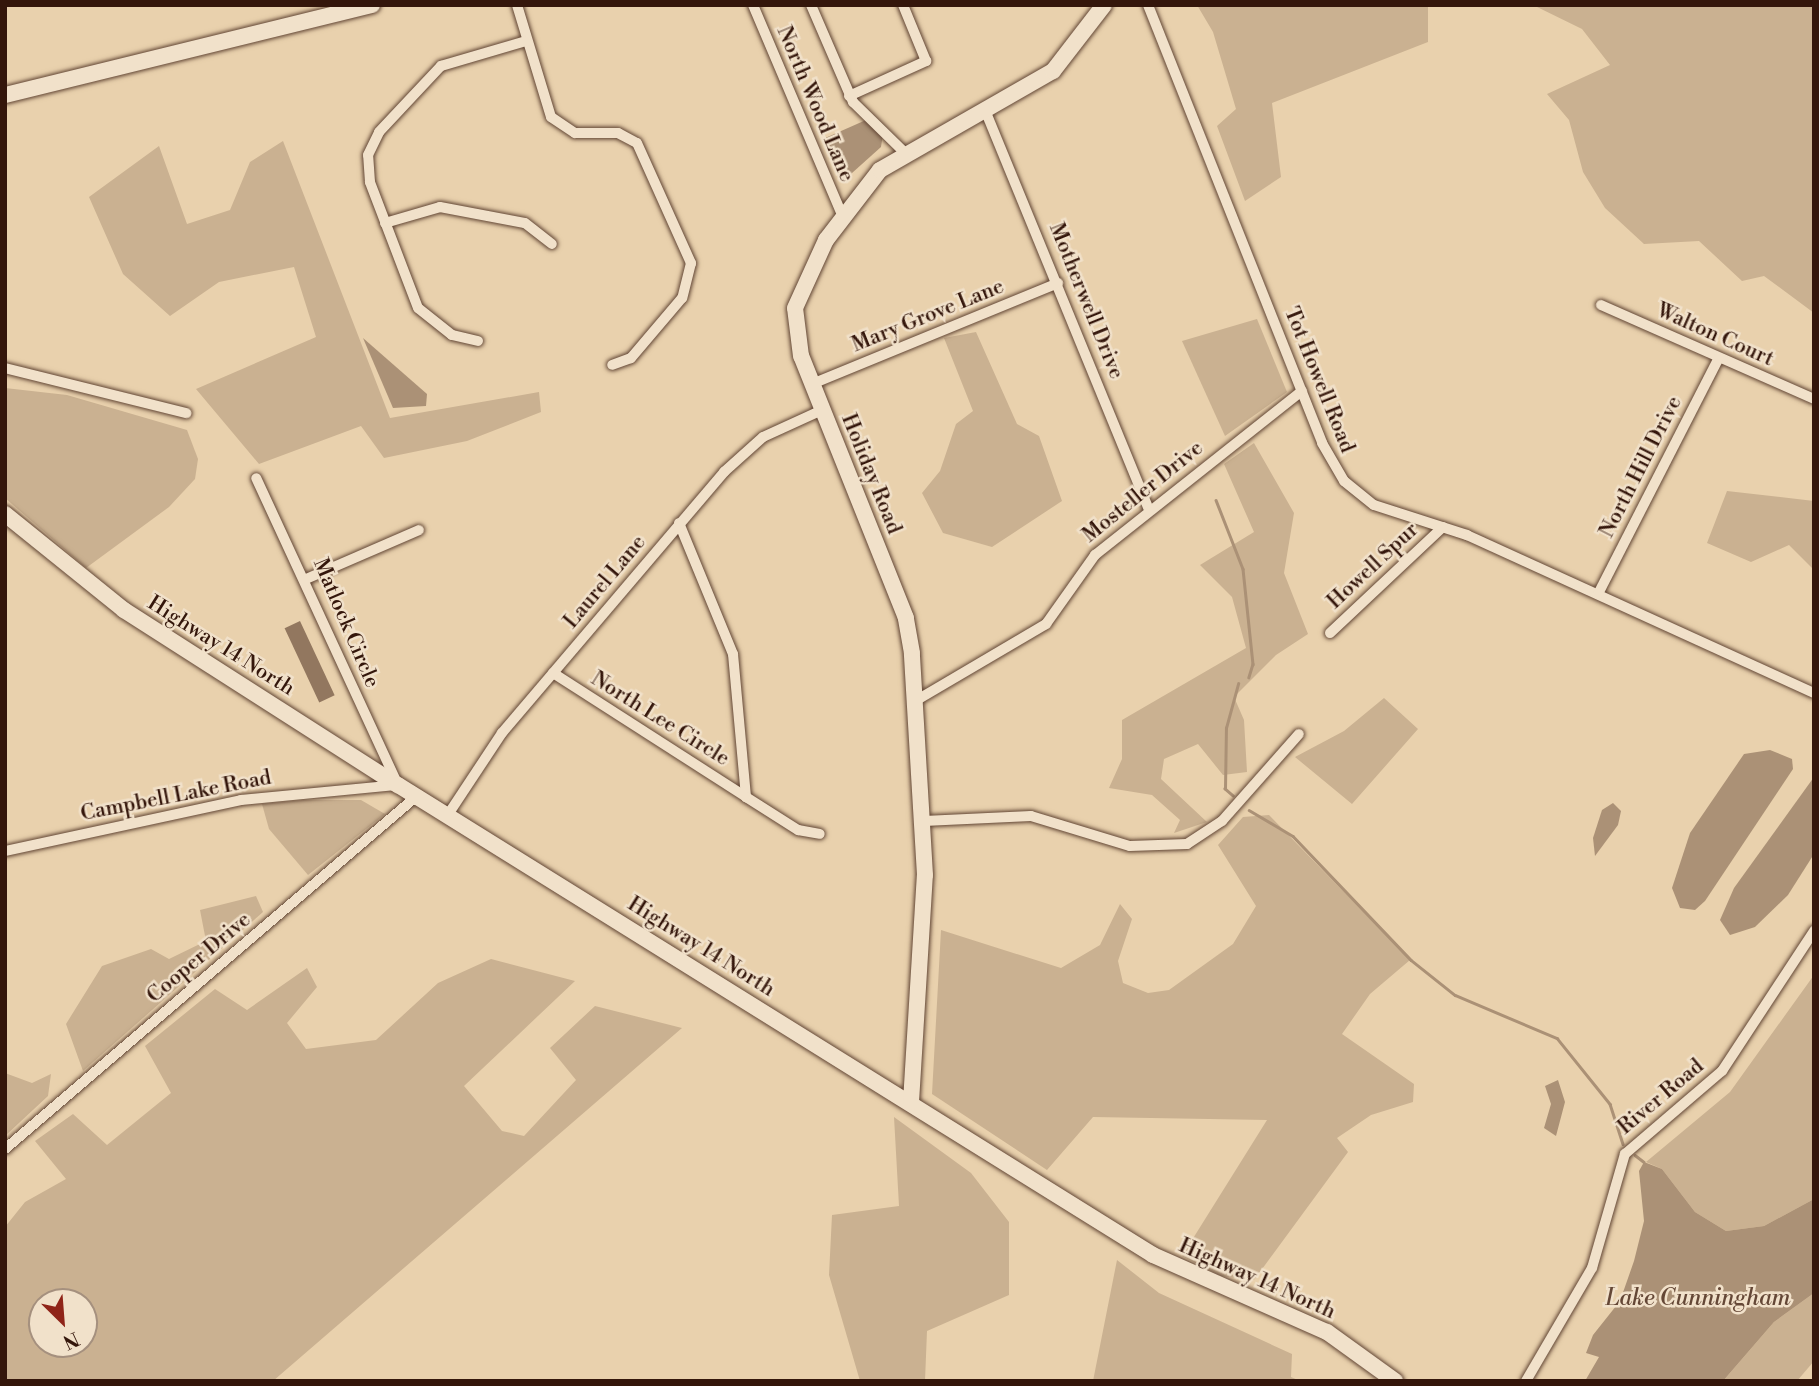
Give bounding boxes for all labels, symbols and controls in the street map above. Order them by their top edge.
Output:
street label: North Wood Lane [771,22,859,186]
street label: Motherwell Drive [1043,219,1129,383]
street label: Mary Grove Lane [848,274,1008,358]
street label: Walton Court [1652,298,1778,372]
street label: Tot Howell Road [1278,303,1360,457]
street label: North Hill Drive [1595,392,1687,542]
street label: Holiday Road [835,410,907,538]
street label: Mosteller Drive [1078,436,1208,548]
street label: Howell Spur [1322,517,1424,615]
street label: Laurel Lane [559,530,651,634]
street label: Matlock Circle [307,554,385,692]
street label: Highway 14 North [143,591,299,701]
street label: North Lee Circle [586,666,734,772]
street label: Campbell Lake Road [78,765,274,827]
street label: Highway 14 North [623,892,779,1002]
street label: Cooper Drive [142,907,256,1009]
street label: River Road [1613,1054,1709,1140]
street label: Highway 14 North [1175,1233,1339,1325]
water label: Lake Cunningham [1606,1284,1790,1312]
north arrow [28,1288,98,1358]
text: N [59,1326,83,1354]

